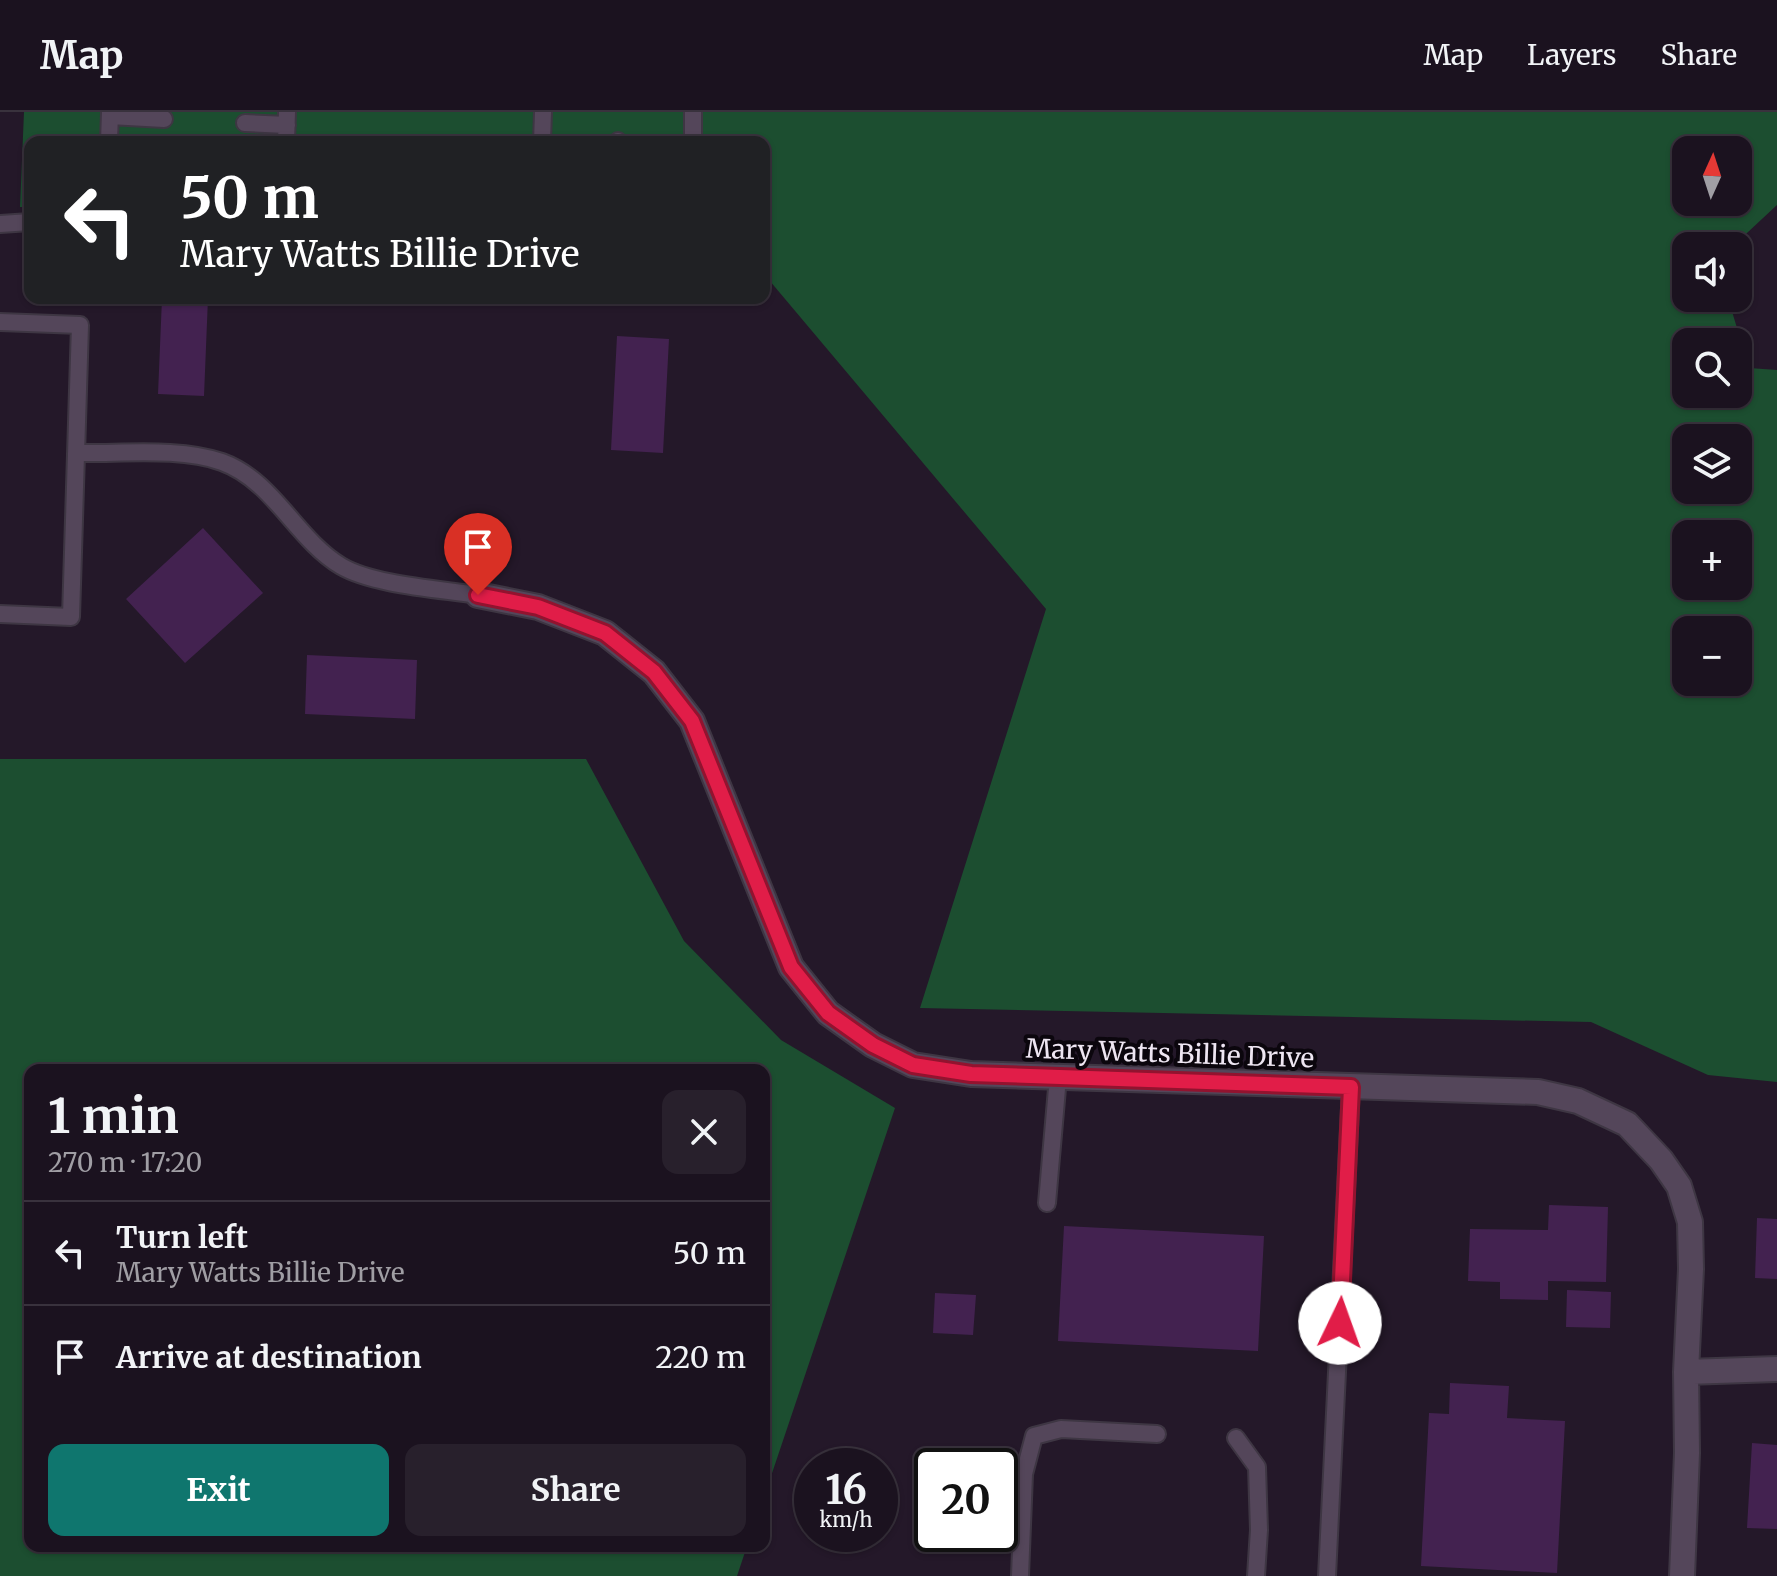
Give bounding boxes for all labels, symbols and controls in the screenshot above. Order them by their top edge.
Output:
text: Map [40,32,124,79]
text: Map [1423,37,1483,73]
text: Layers [1527,37,1616,73]
text: Share [1660,37,1737,73]
north arrow [1672,136,1752,216]
map controls [1672,136,1752,696]
text: 50 m [180,163,319,233]
icon: left [48,168,152,272]
text: Mary Watts Billie Drive [180,232,580,277]
button: sound [1672,232,1752,312]
button: search [1672,328,1752,408]
button: layers [1672,424,1752,504]
pin [444,513,512,595]
button: + [1672,520,1752,600]
icon: arrive [456,525,500,569]
button: − [1672,616,1752,696]
street label: Mary Watts Billie Drive [1025,1031,1315,1075]
text: 1 min [48,1086,179,1146]
button: close [662,1090,746,1174]
text: 270 m · 17:20 [48,1146,202,1179]
text: Turn left [116,1218,248,1256]
icon: left [48,1231,92,1275]
text: 50 m [673,1234,746,1272]
text: Mary Watts Billie Drive [116,1256,405,1289]
position arrow [1298,1281,1382,1365]
icon: arrive [48,1335,92,1379]
text: Arrive at destination [116,1338,422,1376]
text: 220 m [655,1338,746,1376]
button: Exit [48,1444,389,1536]
button: Share [405,1444,746,1536]
speed limit sign: 20 [914,1448,1018,1552]
text: 16 [825,1465,867,1515]
text: km/h [820,1507,872,1532]

